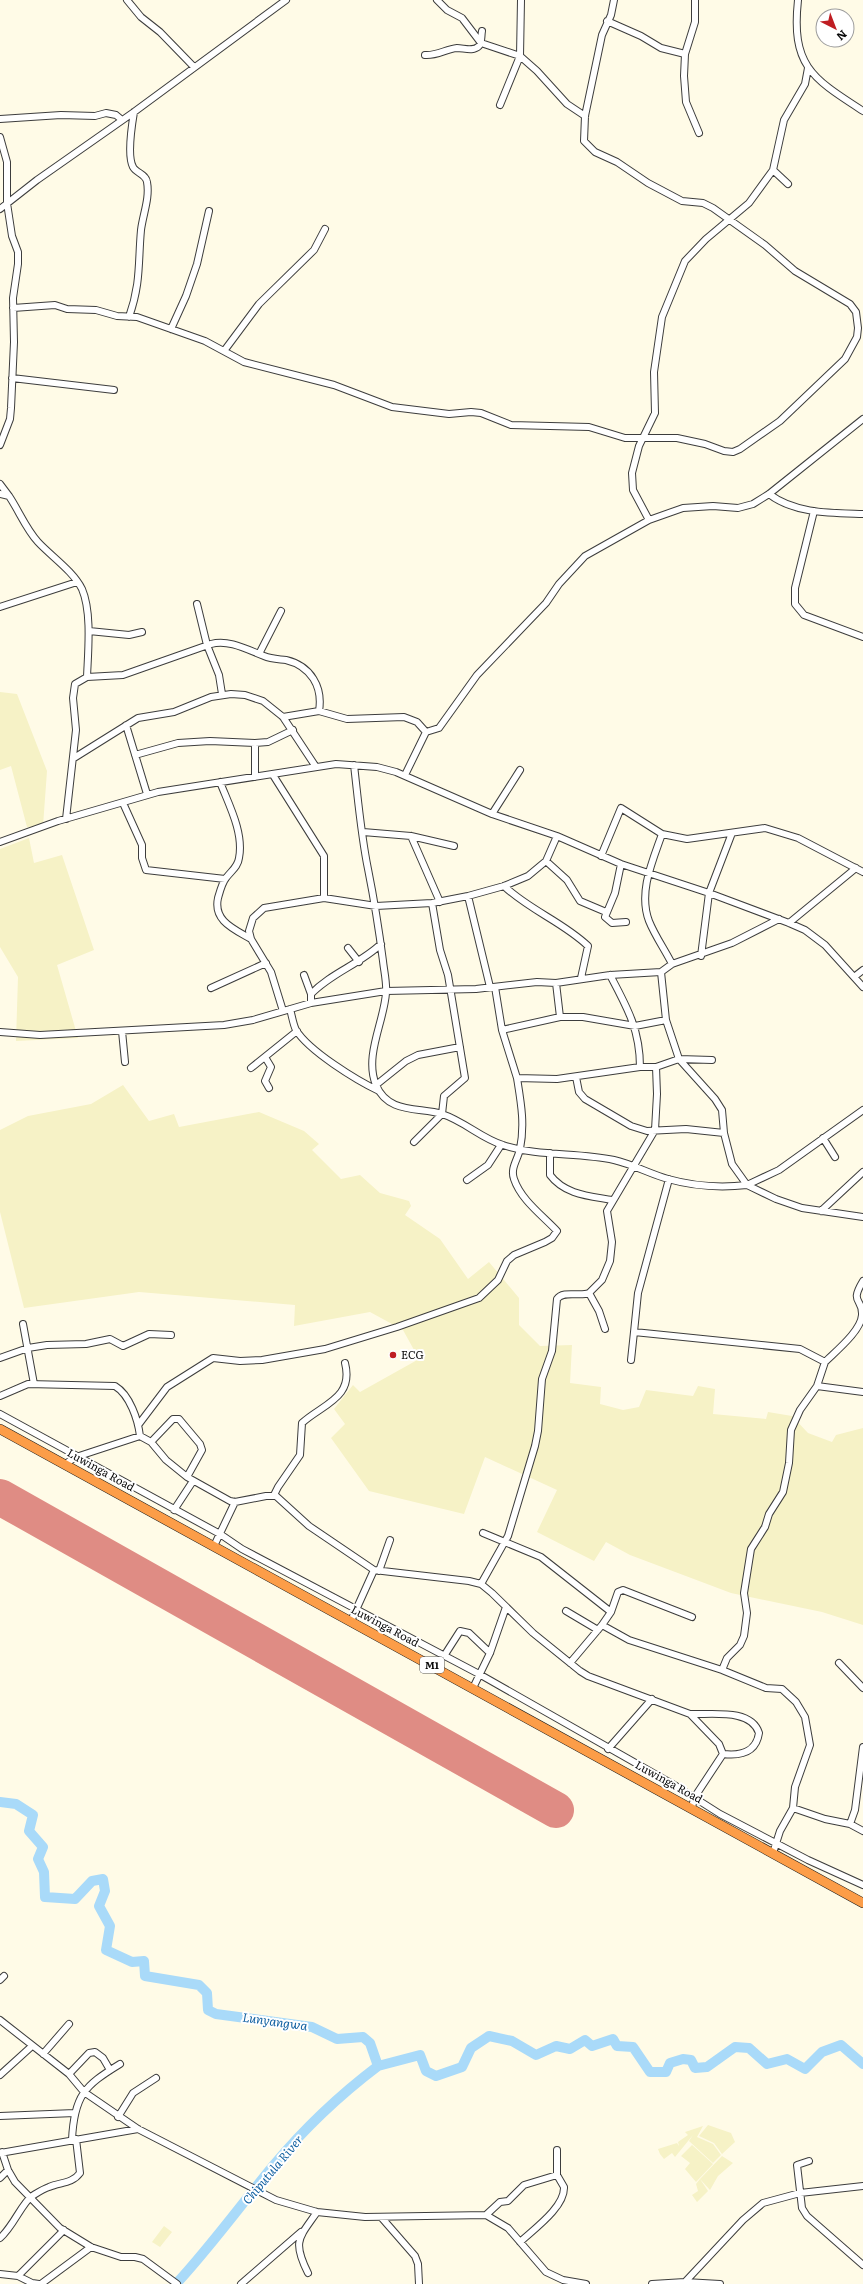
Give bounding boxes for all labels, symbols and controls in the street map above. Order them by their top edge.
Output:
north arrow [815,8,855,48]
text: N [834,27,851,45]
place label: ECG [401,1346,424,1362]
marker: ECG [388,1350,398,1360]
street label: Luwinga Road [65,1444,138,1494]
street label: Luwinga Road [349,1600,422,1650]
road number: M1 [420,1657,444,1673]
street label: Luwinga Road [633,1756,706,1806]
water label: Lunyangwa [242,2008,309,2034]
water label: Chiputula River [238,2130,307,2208]

